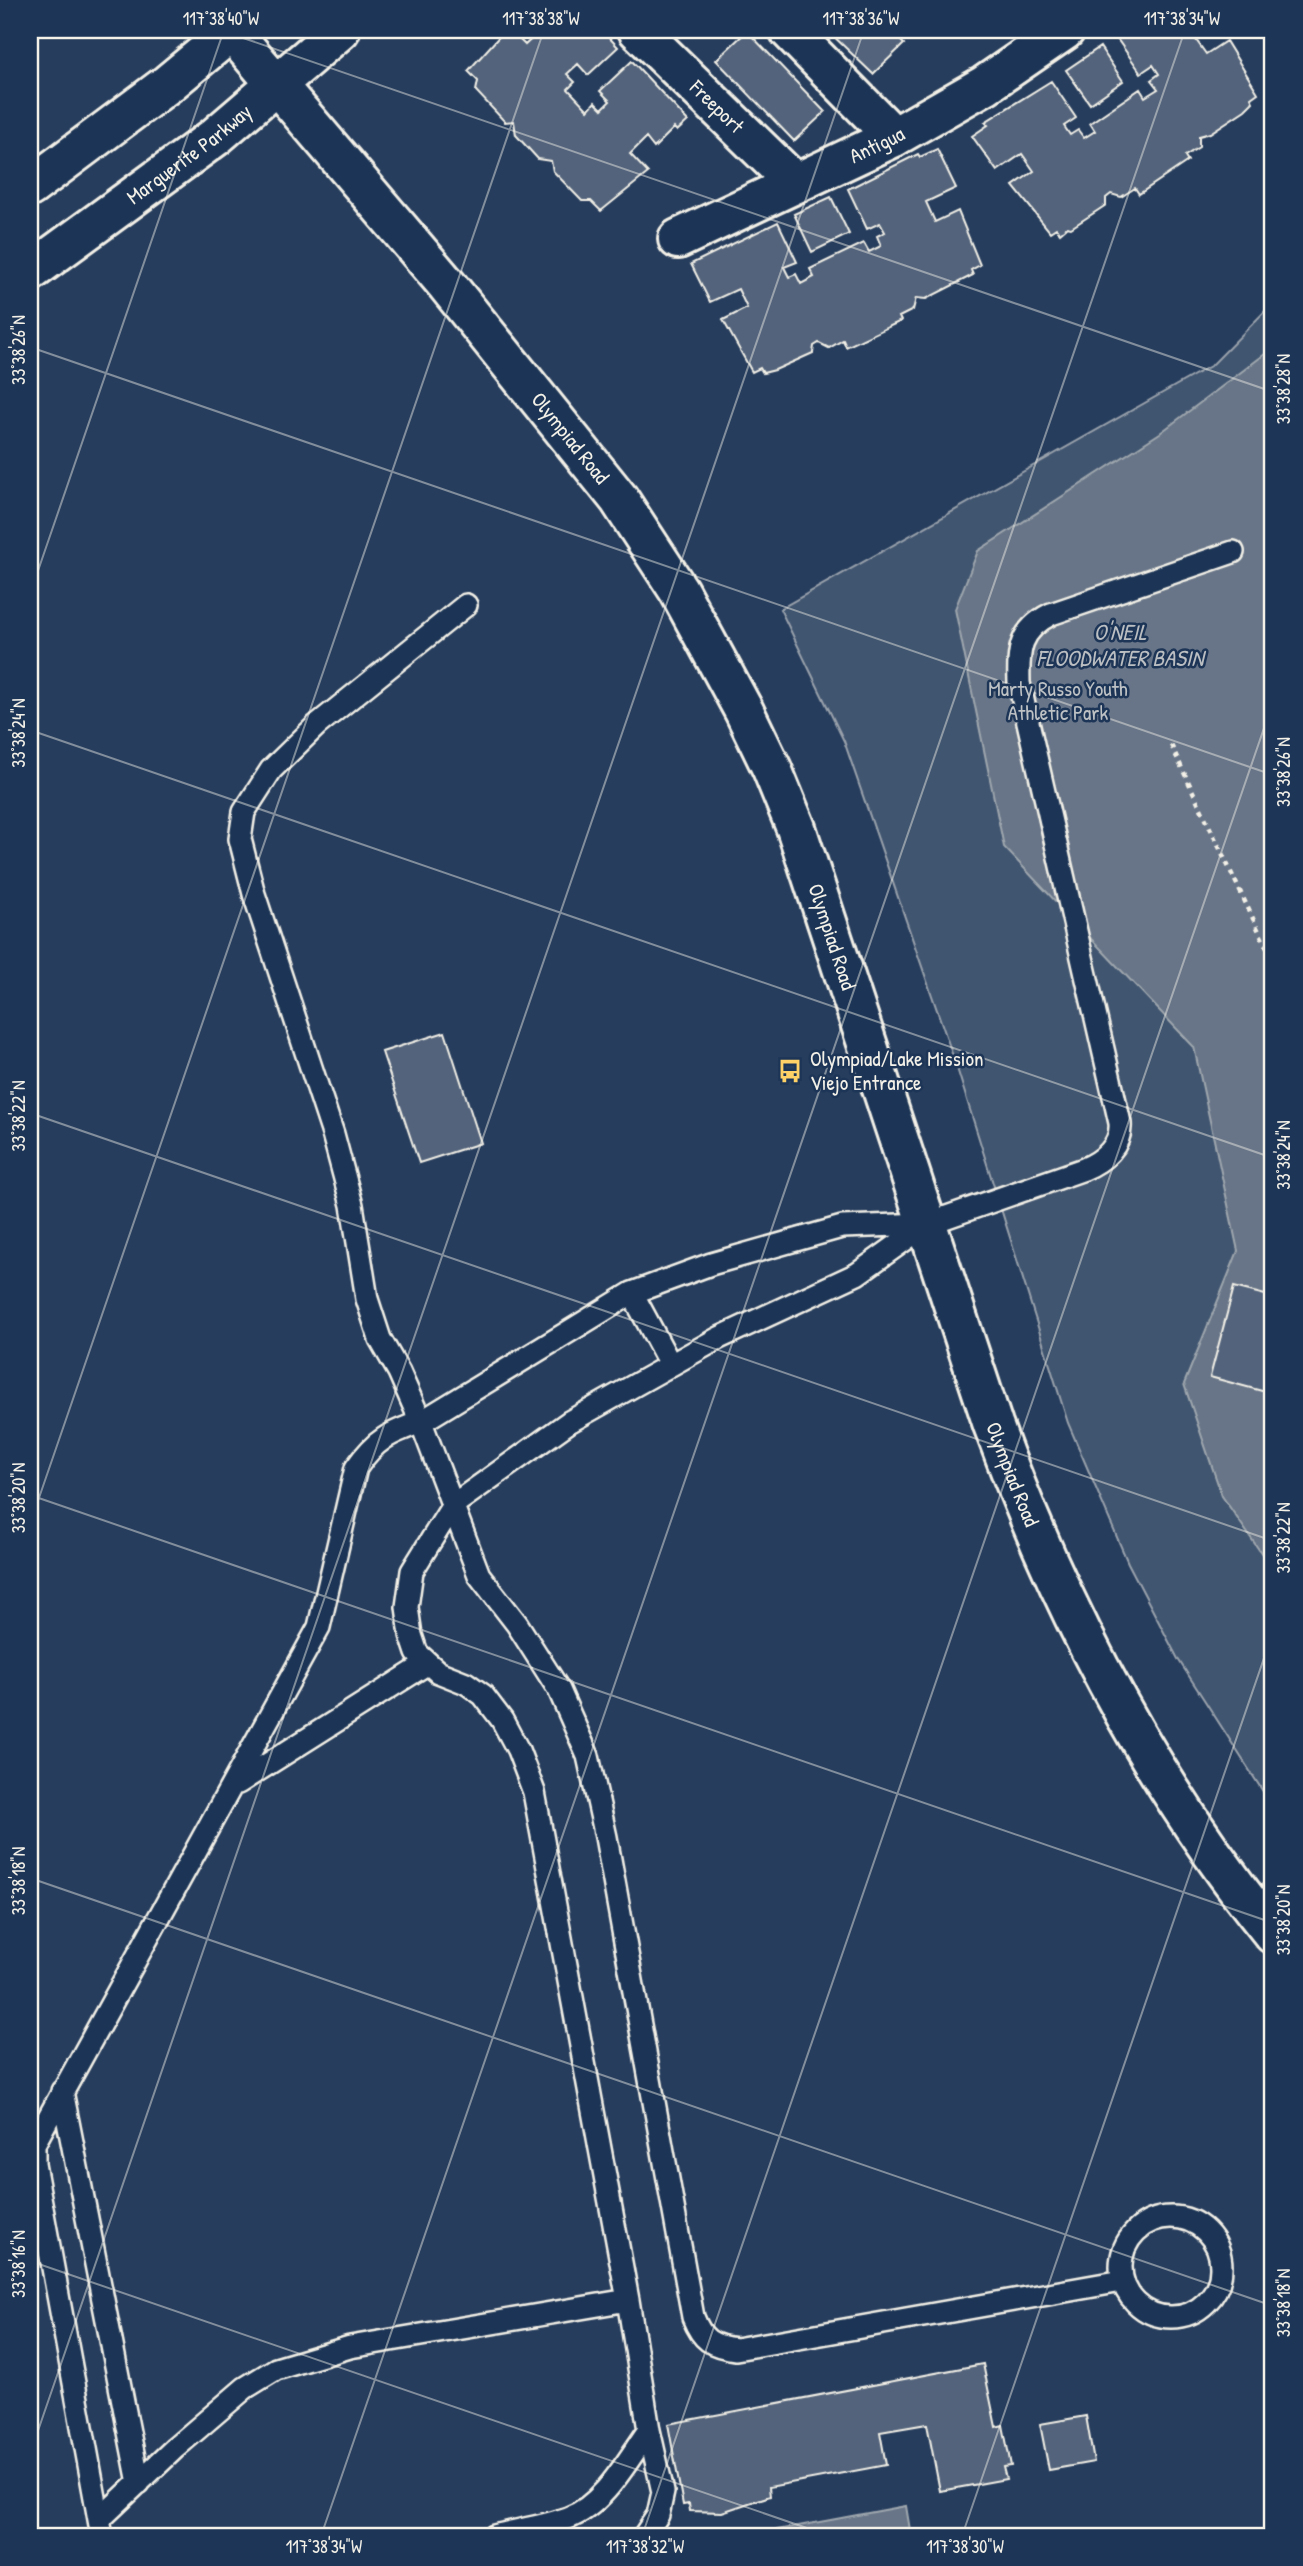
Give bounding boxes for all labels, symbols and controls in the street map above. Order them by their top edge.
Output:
text: 117°38'40"W [183,6,259,31]
text: 117°38'38"W [502,6,580,31]
text: 117°38'36"W [823,6,899,31]
text: 117°38'34"W [1144,6,1220,31]
street label: Freeport [683,72,751,140]
street label: Marguerite Parkway [120,97,258,211]
street label: Antigua [844,119,910,170]
text: 33°38'26"N [6,315,31,385]
text: 33°38'28"N [1271,354,1296,424]
street label: Olympiad Road [525,386,616,490]
water label: O'NEIL FLOODWATER BASIN [1037,616,1206,673]
park label: Marty Russo Youth Athletic Park [988,674,1128,727]
text: 33°38'24"N [6,698,31,768]
text: 33°38'26"N [1271,737,1296,807]
street label: Olympiad Road [801,880,863,993]
place label: Olympiad/Lake Mission Viejo Entrance [810,1044,983,1097]
bus stop icon: Olympiad/Lake Mission Viejo Entrance [776,1057,804,1085]
text: 33°38'22"N [6,1081,31,1152]
text: 33°38'24"N [1271,1120,1296,1190]
street label: Olympiad Road [979,1418,1046,1531]
text: 33°38'20"N [6,1463,31,1533]
text: 33°38'22"N [1271,1503,1296,1574]
text: 33°38'18"N [6,1847,31,1915]
text: 33°38'20"N [1271,1885,1296,1955]
text: 33°38'16"N [6,2230,31,2298]
text: 33°38'18"N [1271,2269,1296,2337]
text: 117°38'34"W [286,2534,362,2559]
text: 117°38'32"W [606,2534,684,2559]
text: 117°38'30"W [926,2534,1004,2559]

